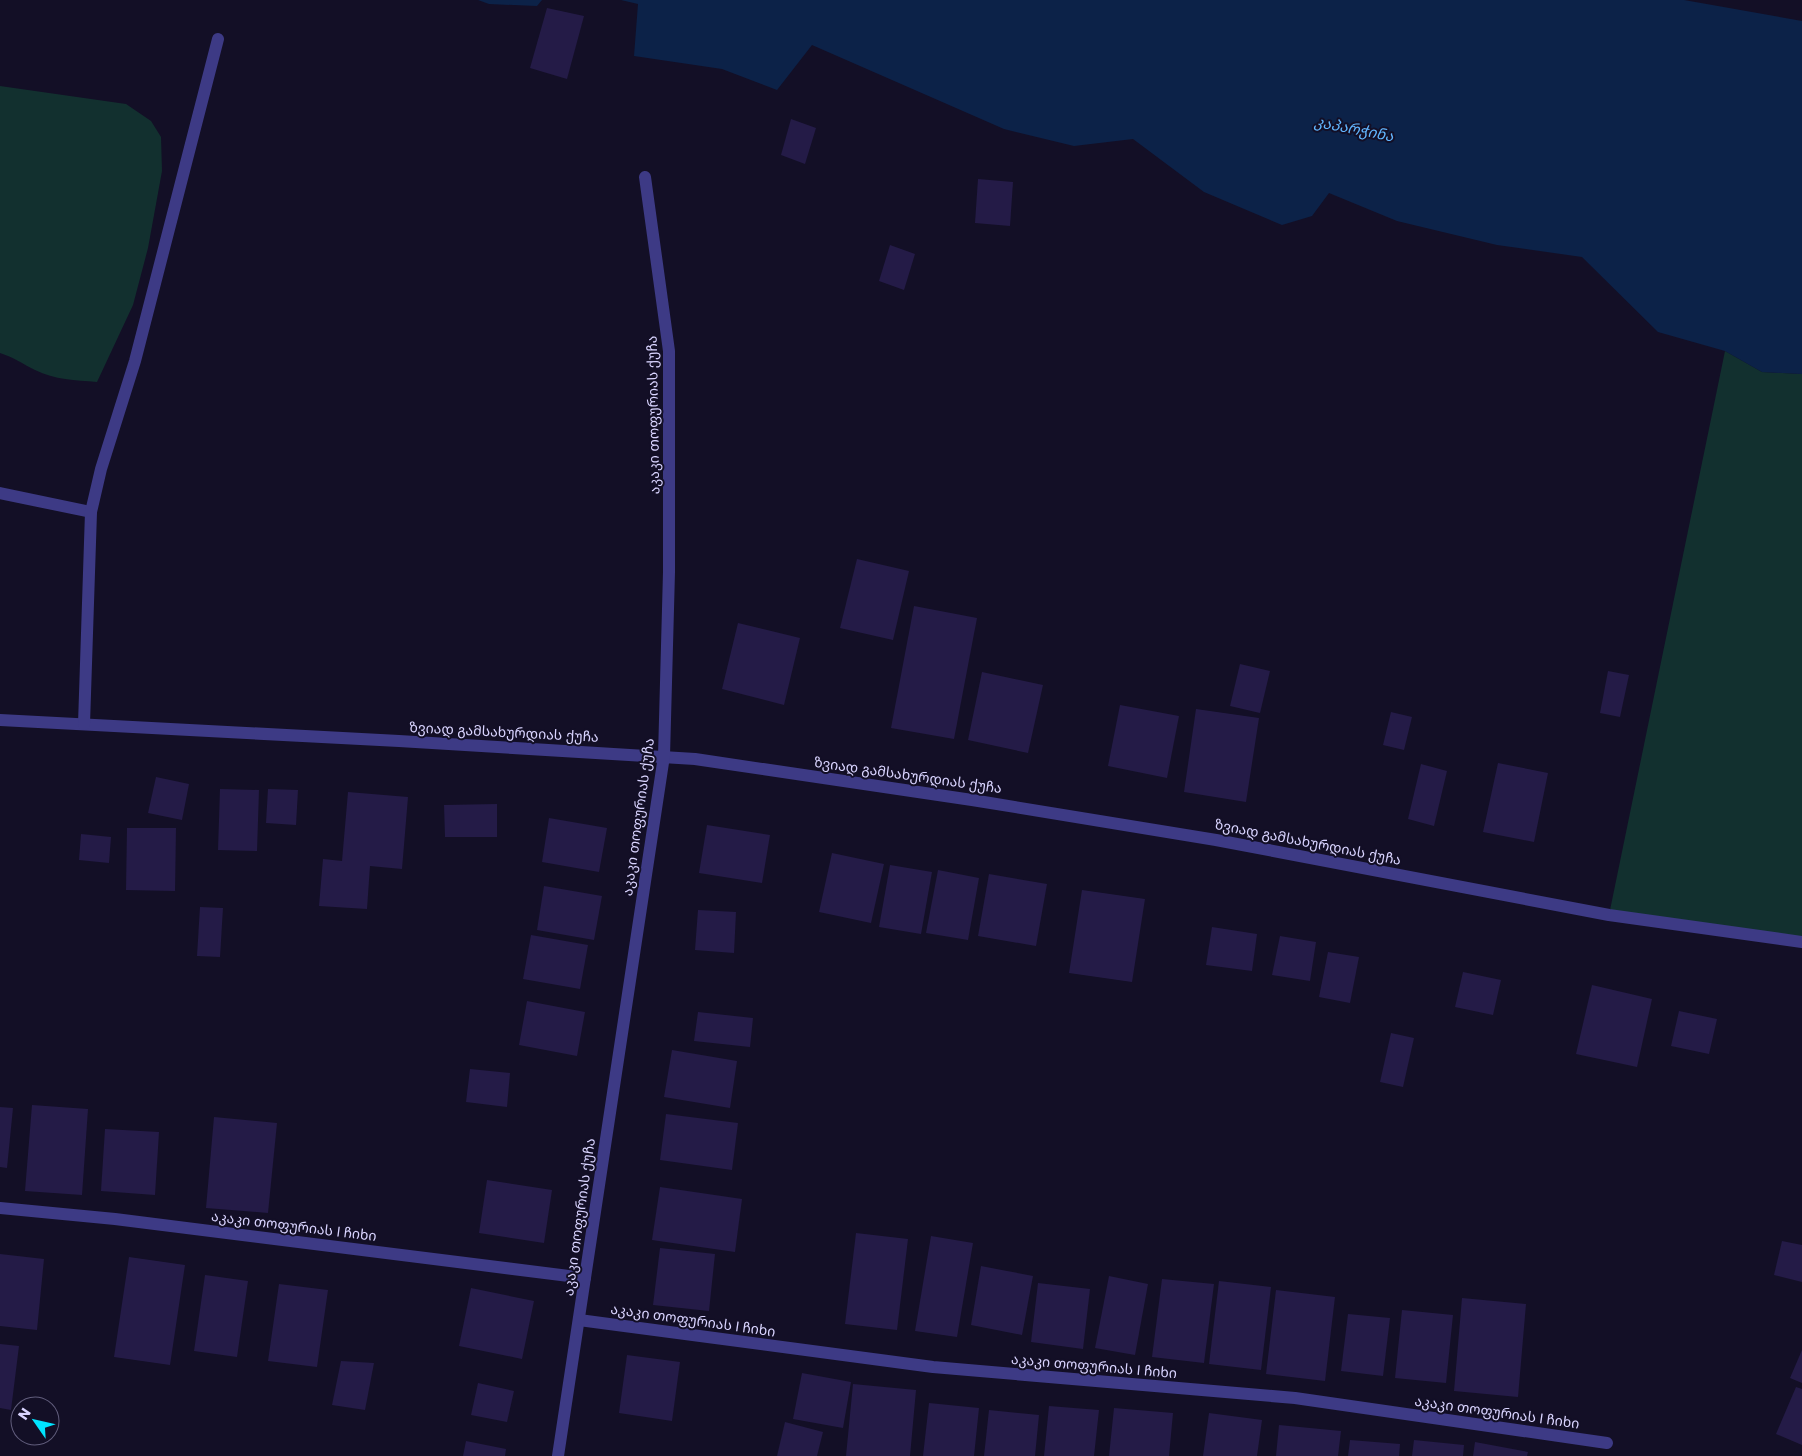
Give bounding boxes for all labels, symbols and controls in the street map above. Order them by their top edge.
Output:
water label: კაპარჭინა [1313,111,1396,147]
street label: აკაკი თოფურიას ქუჩა [642,335,664,495]
street label: ზვიად გამსახურდიას ქუჩა [409,717,599,747]
street label: აკაკი თოფურიას ქუჩა [617,737,659,897]
street label: ზვიად გამსახურდიას ქუჩა [813,752,1003,798]
street label: ზვიად გამსახურდიას ქუჩა [1213,814,1403,870]
street label: აკაკი თოფურიას ქუჩა [558,1137,600,1297]
street label: აკაკი თოფურიას I ჩიხი [210,1206,378,1246]
street label: აკაკი თოფურიას I ჩიხი [609,1299,777,1341]
street label: აკაკი თოფურიას I ჩიხი [1010,1349,1178,1383]
street label: აკაკი თოფურიას I ჩიხი [1413,1391,1581,1433]
north arrow [10,1396,60,1446]
text: N [13,1404,35,1424]

